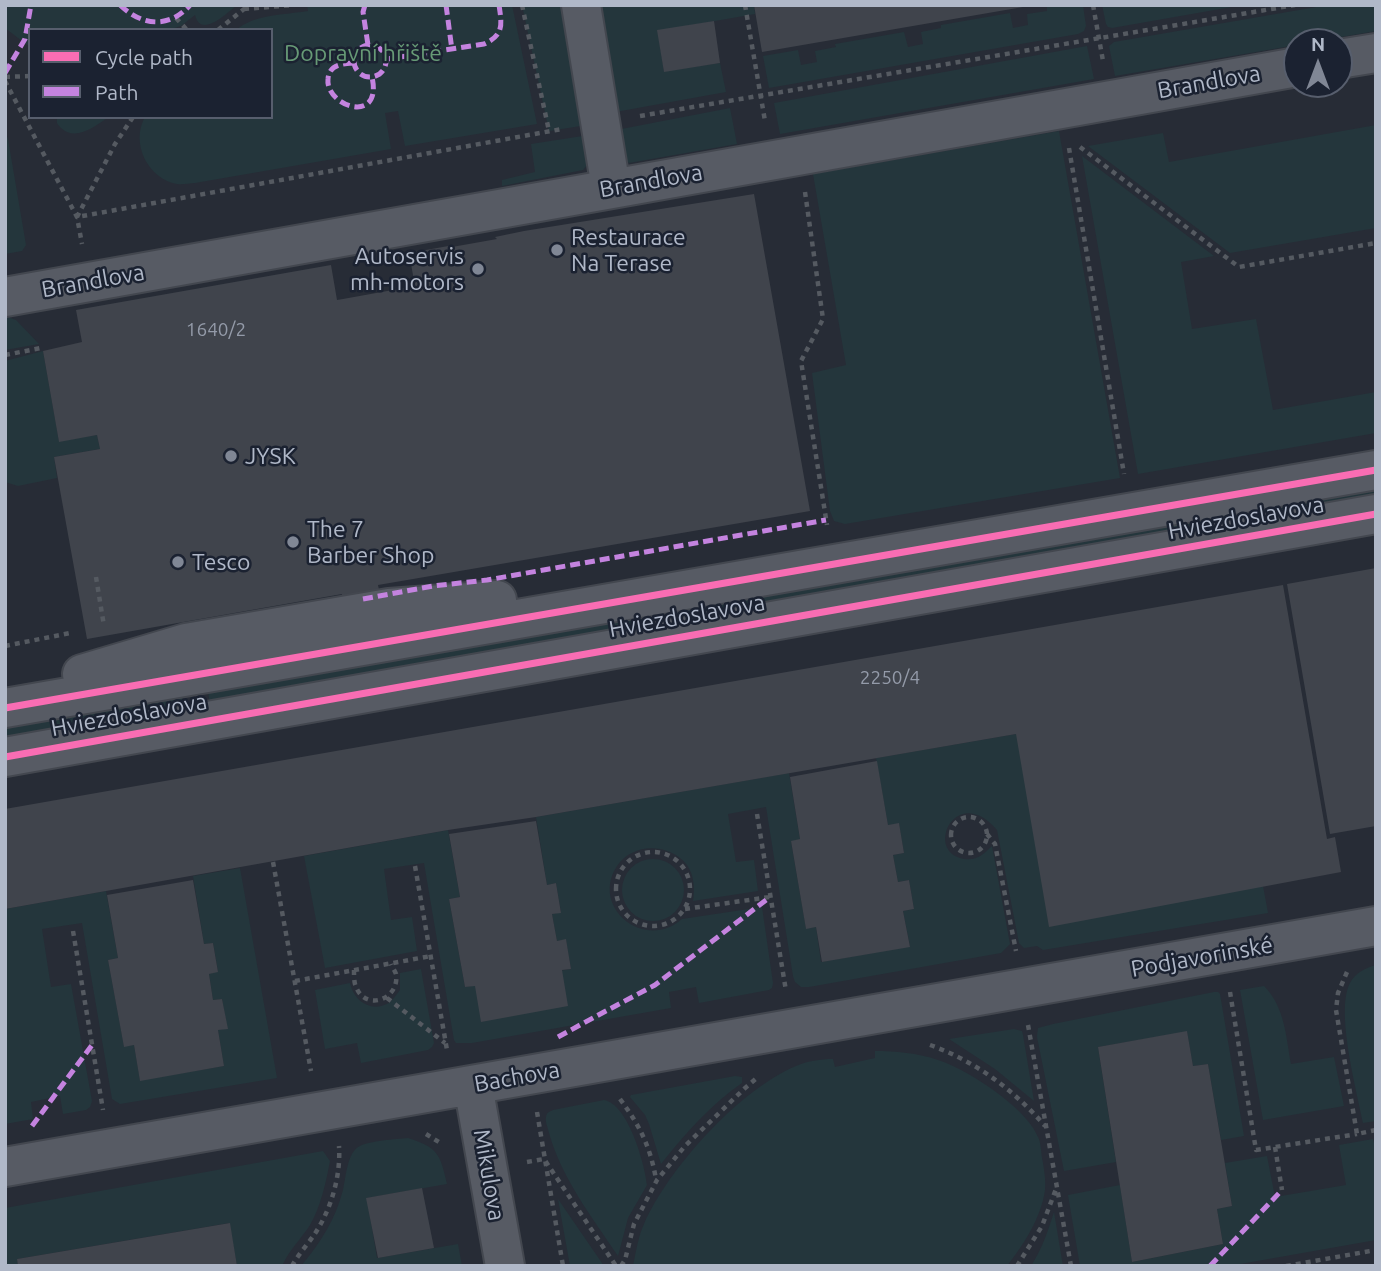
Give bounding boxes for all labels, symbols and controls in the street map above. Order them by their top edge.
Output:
legend [28,28,273,119]
north arrow [1283,28,1353,98]
text: N [1311,33,1325,55]
park label: Dopravní hřiště [284,39,442,67]
text: Cycle path [95,45,193,69]
street label: Brandlova [1155,59,1263,105]
text: Path [95,80,138,104]
street label: Brandlova [597,158,705,204]
place label: Restaurace Na Terase [571,223,686,277]
place label: Autoservis mh-motors [350,242,464,296]
marker: Restaurace Na Terase [549,242,565,258]
street label: Brandlova [39,258,147,304]
marker: Autoservis mh-motors [470,261,486,277]
house number: 1640/2 [186,319,246,341]
place label: JYSK [245,442,296,470]
marker: JYSK [223,448,239,464]
street label: Hviezdoslavova [1166,491,1326,545]
place label: The 7 Barber Shop [307,515,434,569]
marker: The 7 Barber Shop [285,534,301,550]
place label: Tesco [192,548,250,576]
marker: Tesco [170,554,186,570]
street label: Hviezdoslavova [607,589,767,643]
house number: 2250/4 [860,667,920,689]
street label: Hviezdoslavova [49,688,209,742]
street label: Podjavorinské [1129,931,1275,983]
street label: Bachova [472,1056,562,1098]
street label: Mikulova [467,1127,511,1223]

